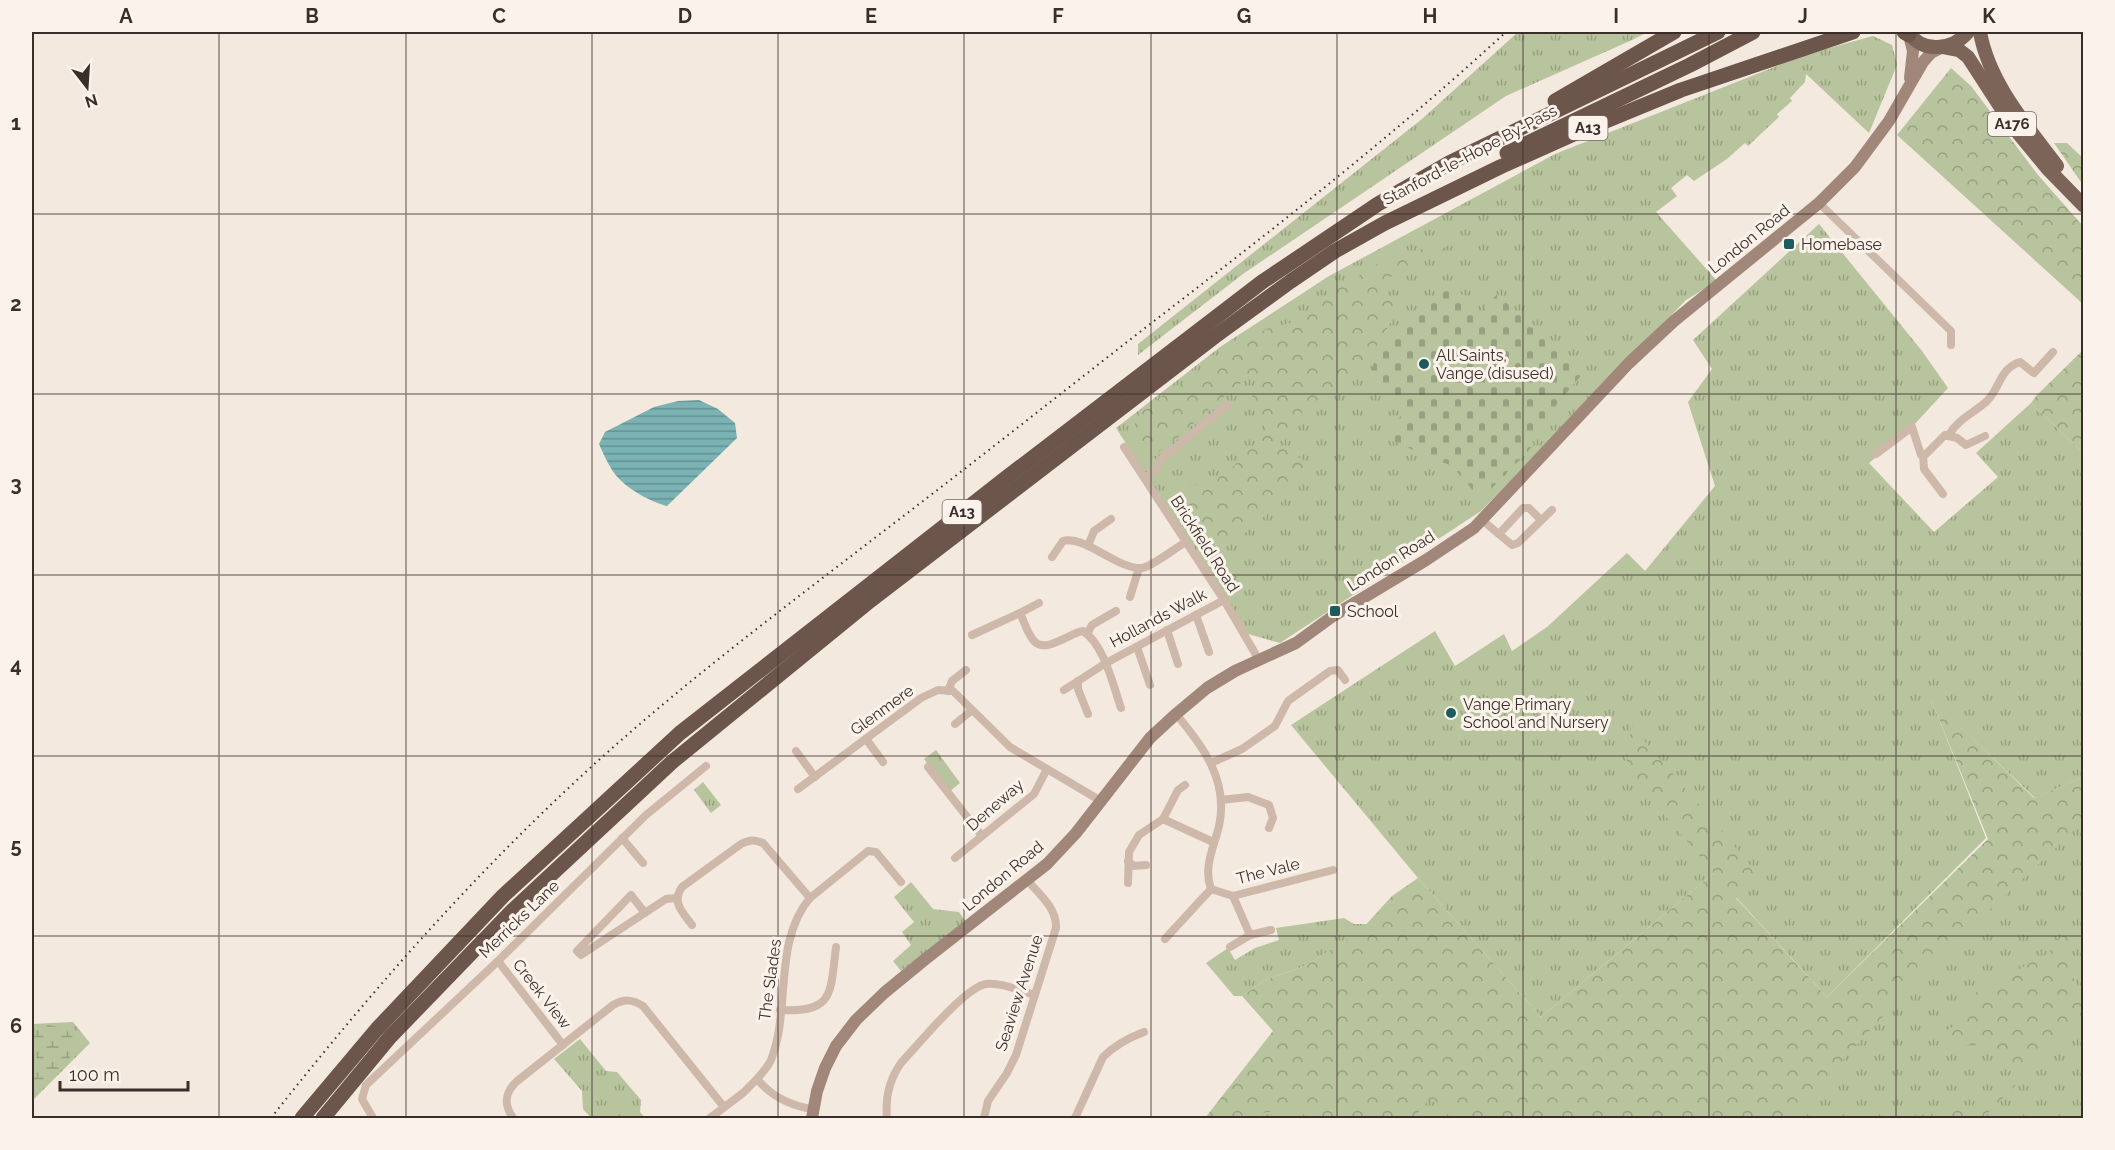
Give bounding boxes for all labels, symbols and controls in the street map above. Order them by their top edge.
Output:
text: A [119,4,133,28]
text: B [305,4,319,28]
text: C [492,4,506,28]
text: D [678,4,692,28]
text: E [865,4,877,28]
text: F [1052,4,1064,28]
text: G [1237,4,1251,28]
text: H [1423,4,1437,28]
text: I [1613,4,1619,28]
text: J [1798,4,1808,28]
text: K [1982,4,1996,28]
north arrow [57,57,117,117]
text: N [83,90,100,112]
street label: Stanford-le-Hope By-Pass [1380,101,1561,209]
text: 1 [11,111,21,135]
road number: A176 [1988,112,2036,136]
road number: A13 [1568,116,1608,140]
street label: London Road [1704,200,1794,278]
place label: Homebase [1801,235,1882,254]
marker: Homebase [1782,237,1796,251]
text: 2 [10,292,22,316]
place label: All Saints, Vange (disused) [1436,346,1553,383]
marker: All Saints, Vange (disused) [1417,357,1431,371]
text: 3 [10,472,22,496]
street label: Brickfield Road [1167,492,1243,596]
road number: A13 [942,500,982,524]
street label: London Road [1344,527,1438,595]
street label: Hollands Walk [1106,584,1210,651]
place label: School [1347,602,1399,621]
marker: School [1328,604,1342,618]
text: 4 [10,653,22,677]
street label: Glenmere [847,681,917,739]
place label: Vange Primary School and Nursery [1463,695,1609,732]
marker: Vange Primary School and Nursery [1444,706,1458,720]
street label: Deneway [963,775,1028,835]
text: 5 [10,834,22,858]
street label: London Road [959,837,1047,915]
street label: The Vale [1234,854,1302,888]
street label: Merricks Lane [475,876,563,962]
street label: Seaview Avenue [991,933,1047,1053]
street label: The Slades [755,938,785,1022]
street label: Creek View [509,955,575,1033]
text: 6 [10,1014,22,1038]
scale bar [60,1054,188,1092]
text: 100 m [69,1064,120,1085]

